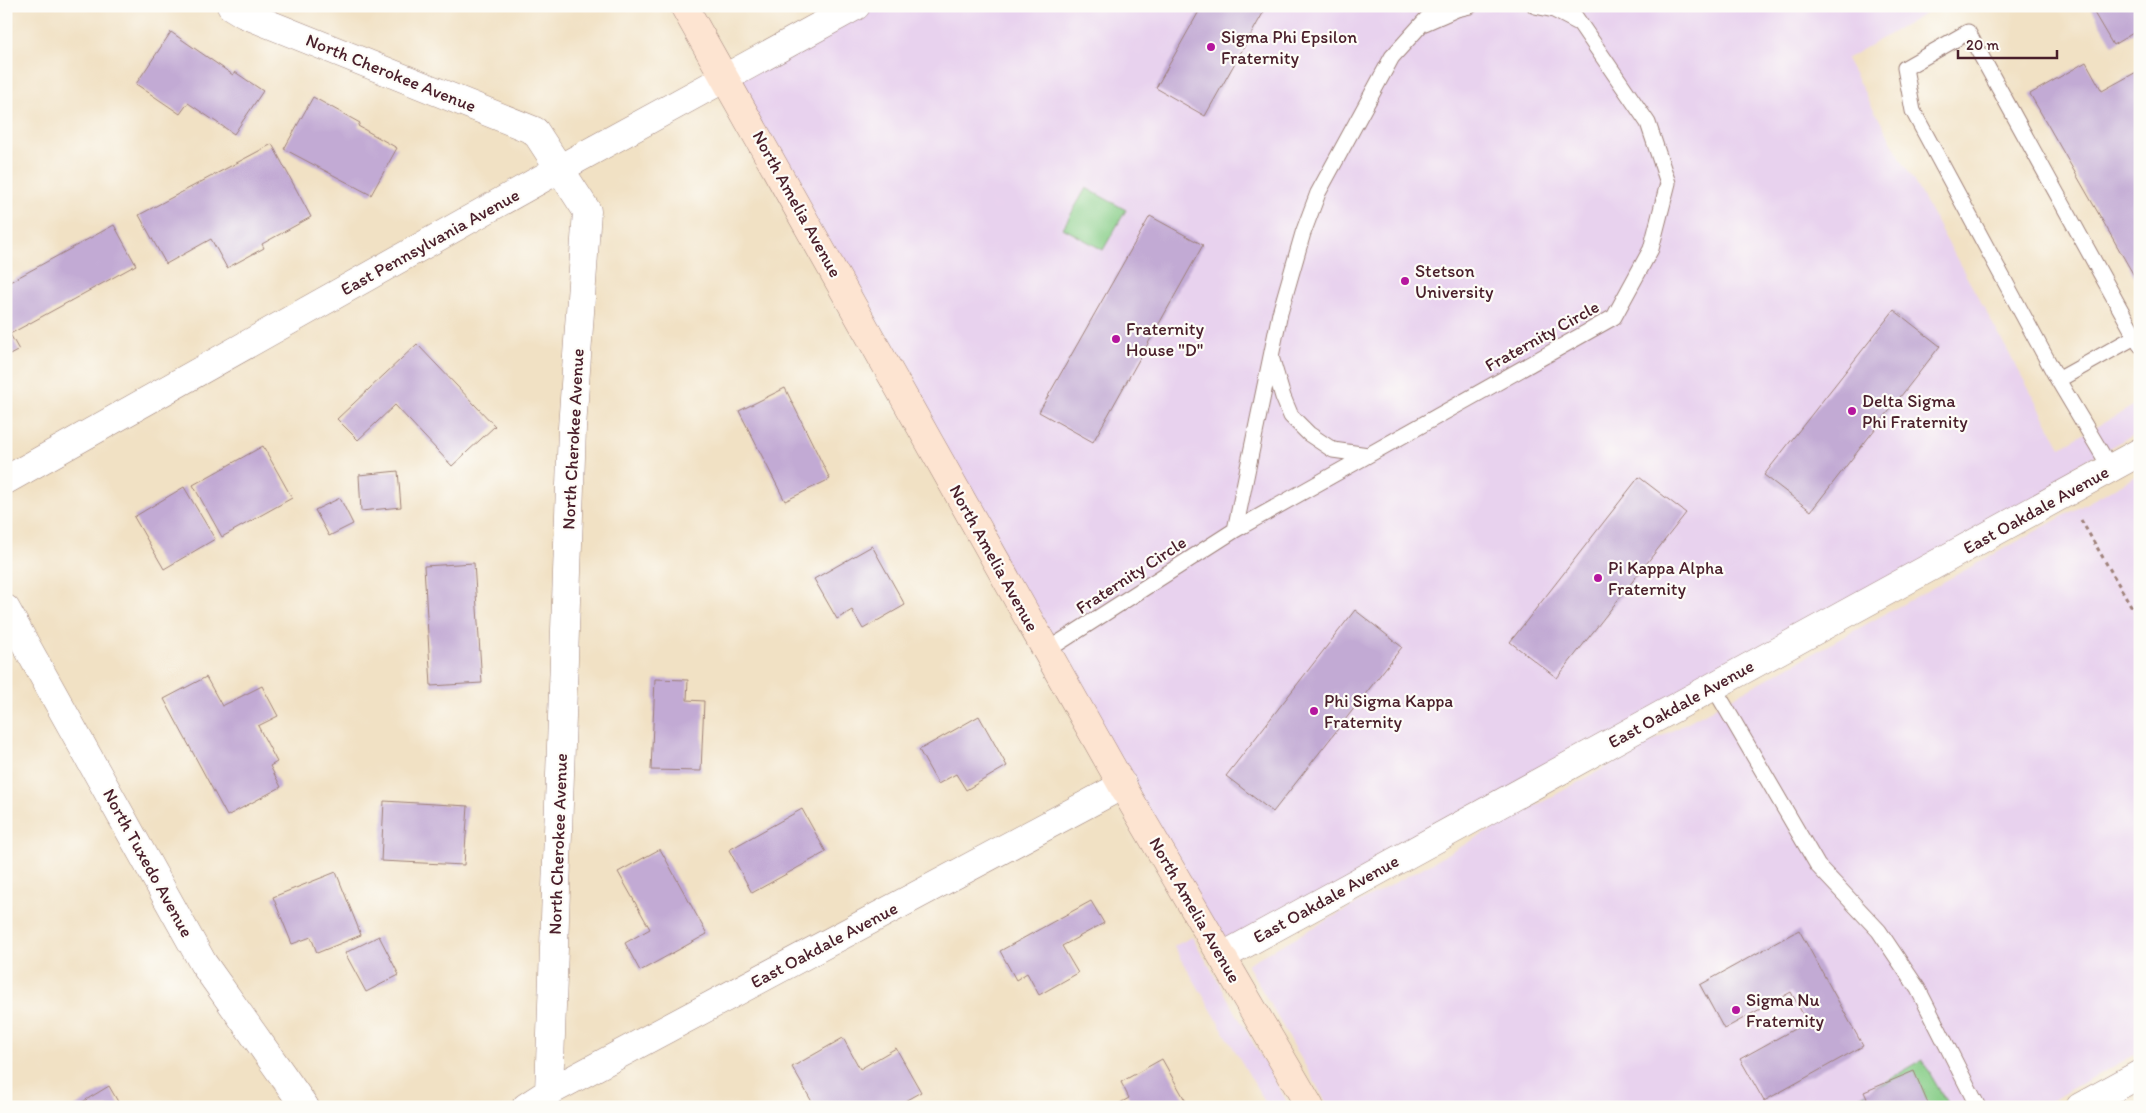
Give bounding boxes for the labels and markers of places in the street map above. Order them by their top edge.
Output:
place label: Sigma Phi Epsilon Fraternity [1221,26,1357,69]
marker: Sigma Phi Epsilon Fraternity [1205,41,1217,53]
place label: Stetson University [1415,260,1494,303]
marker: Stetson University [1399,275,1411,287]
place label: Fraternity House "D" [1126,318,1204,361]
marker: Fraternity House "D" [1110,333,1122,345]
place label: Delta Sigma Phi Fraternity [1862,390,1968,433]
marker: Delta Sigma Phi Fraternity [1846,405,1858,417]
place label: Pi Kappa Alpha Fraternity [1608,557,1724,600]
marker: Pi Kappa Alpha Fraternity [1592,572,1604,584]
place label: Phi Sigma Kappa Fraternity [1324,690,1453,733]
marker: Phi Sigma Kappa Fraternity [1308,705,1320,717]
place label: Sigma Nu Fraternity [1746,989,1824,1032]
marker: Sigma Nu Fraternity [1730,1004,1742,1016]

